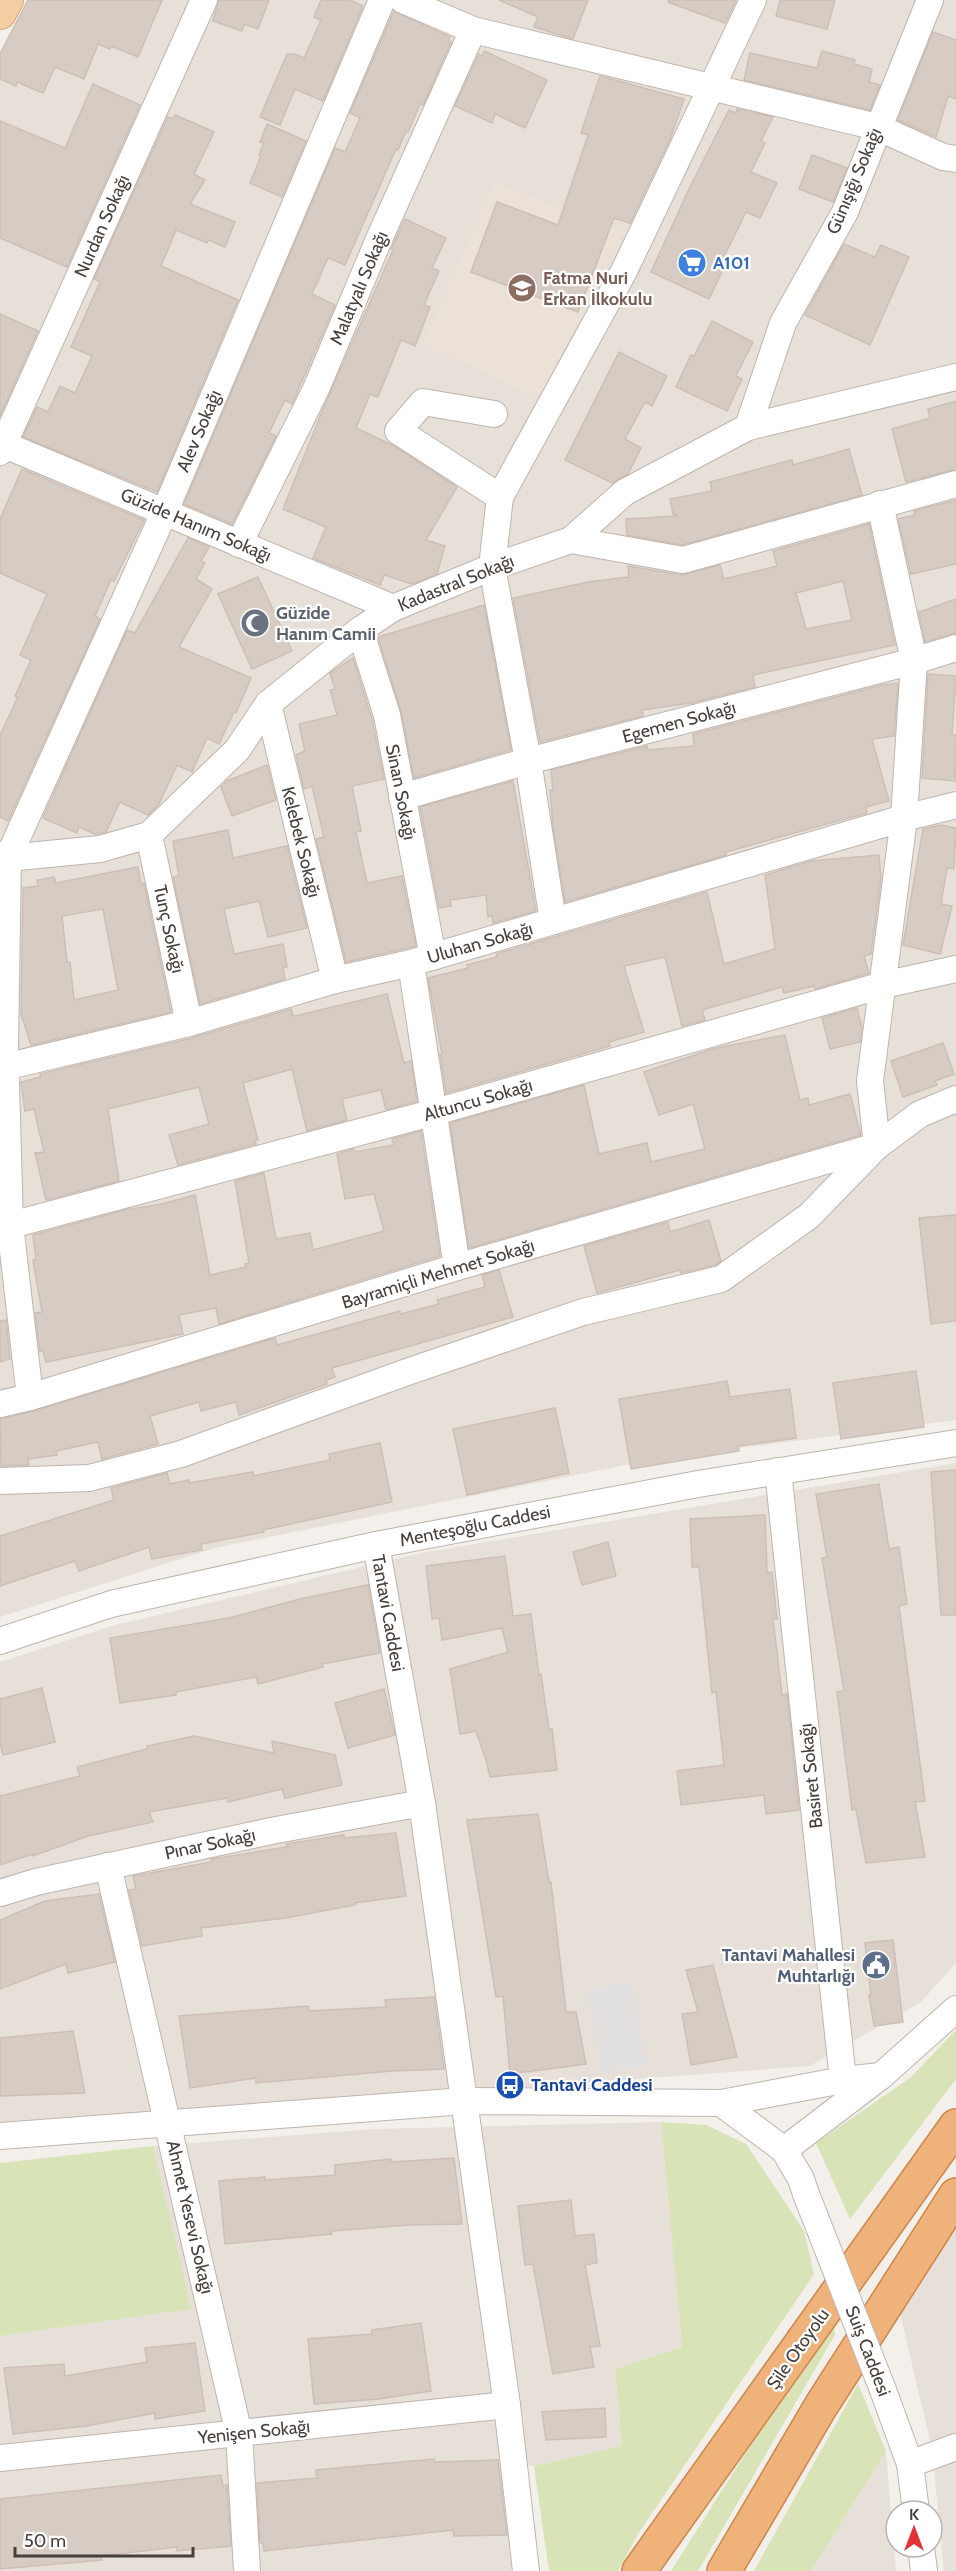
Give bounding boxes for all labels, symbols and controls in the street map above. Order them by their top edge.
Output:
street label: Günışığı Sokağı [822,125,886,237]
street label: Nurdan Sokağı [70,171,134,281]
street label: Malatyalı Sokağı [325,228,393,348]
supermarket icon: A101 [676,247,708,279]
place label: A101 [713,252,750,274]
place label: Fatma Nuri Erkan İlkokulu [543,267,652,310]
school or university icon: Fatma Nuri Erkan İlkokulu [506,272,538,304]
street label: Alev Sokağı [172,387,226,475]
street label: Güzide Hanım Sokağı [117,483,275,567]
street label: Kadastral Sokağı [395,550,517,616]
place label: Güzide Hanım Camii [276,602,376,645]
mosque icon: Güzide Hanım Camii [239,607,271,639]
street label: Egemen Sokağı [620,696,738,748]
street label: Sinan Sokağı [381,742,421,842]
street label: Kelebek Sokağı [277,784,325,900]
street label: Tunç Sokağı [149,883,189,975]
street label: Uluhan Sokağı [425,917,535,969]
street label: Altuncu Sokağı [421,1074,535,1126]
street label: Bayramiçli Mehmet Sokağı [339,1234,537,1314]
street label: Menteşoğlu Caddesi [398,1501,552,1551]
street label: Tantavi Caddesi [367,1553,409,1673]
street label: Basiret Sokağı [795,1723,827,1829]
street label: Pınar Sokağı [163,1824,257,1864]
place label: Tantavi Mahallesi Muhtarlığı [722,1944,855,1987]
public building icon: Tantavi Mahallesi Muhtarlığı [860,1949,892,1981]
bus stop icon: Tantavi Caddesi [494,2069,526,2101]
place label: Tantavi Caddesi [531,2074,653,2096]
street label: Ahmet Yesevi Sokağı [162,2138,218,2296]
street label: Suiş Caddesi [841,2303,895,2399]
street label: Şile Otoyolu [762,2304,834,2394]
street label: Yenişen Sokağı [196,2415,311,2449]
north arrow [884,2499,944,2559]
text: K [909,2505,919,2524]
scale bar [15,2520,194,2558]
text: 50 m [24,2530,66,2552]

